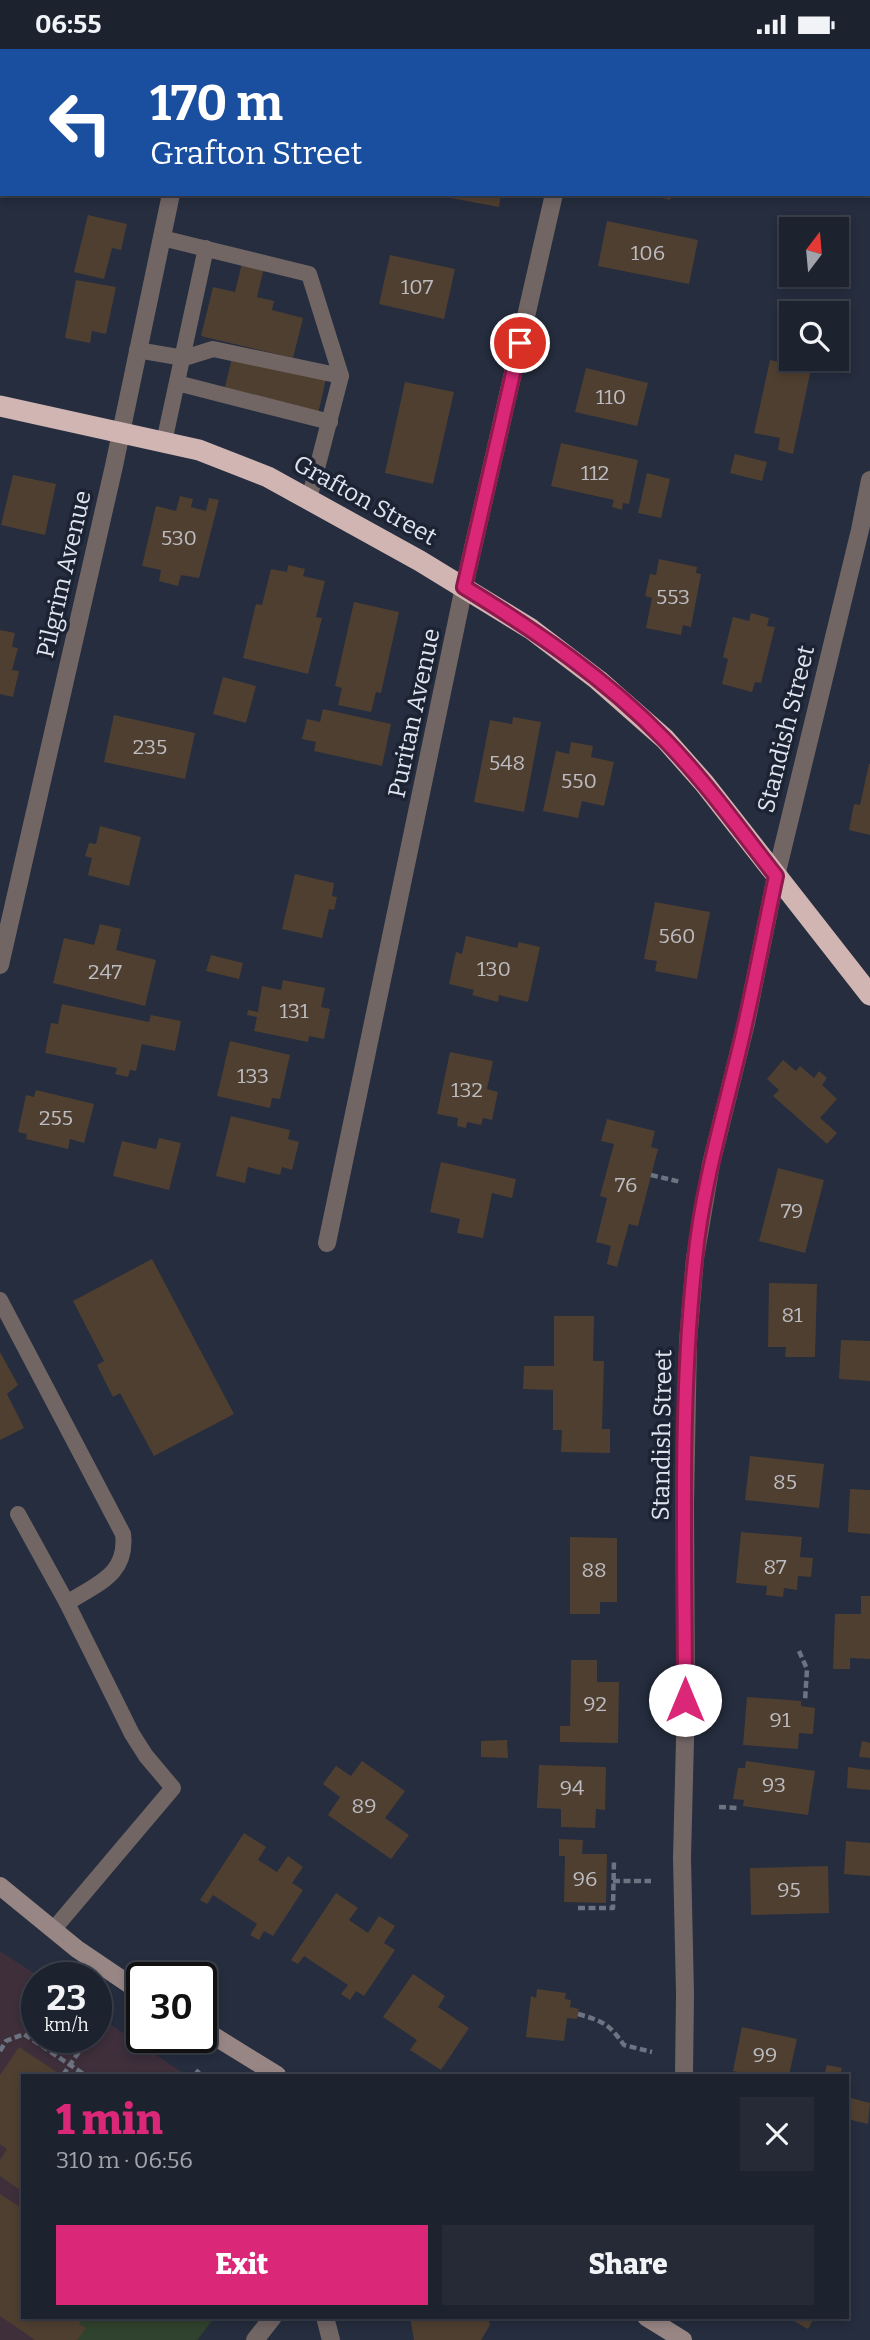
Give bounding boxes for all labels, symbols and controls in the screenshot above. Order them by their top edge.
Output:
text: 06:55 [35,9,101,40]
text: 170 m [150,74,283,133]
icon: left [35,77,126,168]
text: Grafton Street [150,134,362,172]
north arrow [779,217,849,287]
map controls [779,217,849,371]
house number: 106 [631,240,665,266]
house number: 107 [401,274,434,300]
button: search [779,301,849,371]
pin [490,313,550,373]
icon: arrive [501,324,539,362]
house number: 110 [596,384,626,410]
street label: Grafton Street [289,449,442,551]
house number: 112 [581,460,609,486]
street label: Pilgrim Avenue [31,488,97,660]
house number: 530 [161,525,197,551]
house number: 553 [656,584,690,610]
street label: Puritan Avenue [382,626,446,800]
street label: Standish Street [752,642,820,815]
house number: 235 [133,734,167,760]
house number: 548 [489,750,525,776]
house number: 550 [561,768,597,794]
house number: 560 [658,923,696,949]
house number: 130 [477,956,511,982]
house number: 247 [88,959,122,985]
house number: 131 [279,998,309,1024]
house number: 133 [237,1063,269,1089]
house number: 132 [451,1077,483,1103]
house number: 255 [39,1105,73,1131]
house number: 76 [615,1172,637,1198]
house number: 79 [781,1198,803,1224]
house number: 81 [781,1302,803,1328]
street label: Standish Street [647,1349,677,1521]
house number: 85 [773,1469,797,1495]
house number: 87 [763,1554,787,1580]
house number: 88 [581,1557,607,1583]
position arrow [648,1663,722,1737]
house number: 92 [583,1691,607,1717]
house number: 91 [770,1707,791,1733]
house number: 93 [762,1772,786,1798]
house number: 94 [560,1775,584,1801]
house number: 89 [352,1793,376,1819]
house number: 96 [573,1866,597,1892]
house number: 95 [777,1877,801,1903]
speed limit sign: 30 [126,1962,217,2053]
text: 23 [47,1977,86,2019]
text: km/h [44,2014,89,2036]
house number: 99 [753,2042,777,2068]
text: 1 min [56,2095,163,2145]
button: close [740,2097,814,2171]
text: 310 m · 06:56 [56,2146,193,2174]
button: Exit [56,2225,428,2305]
button: Share [442,2225,814,2305]

